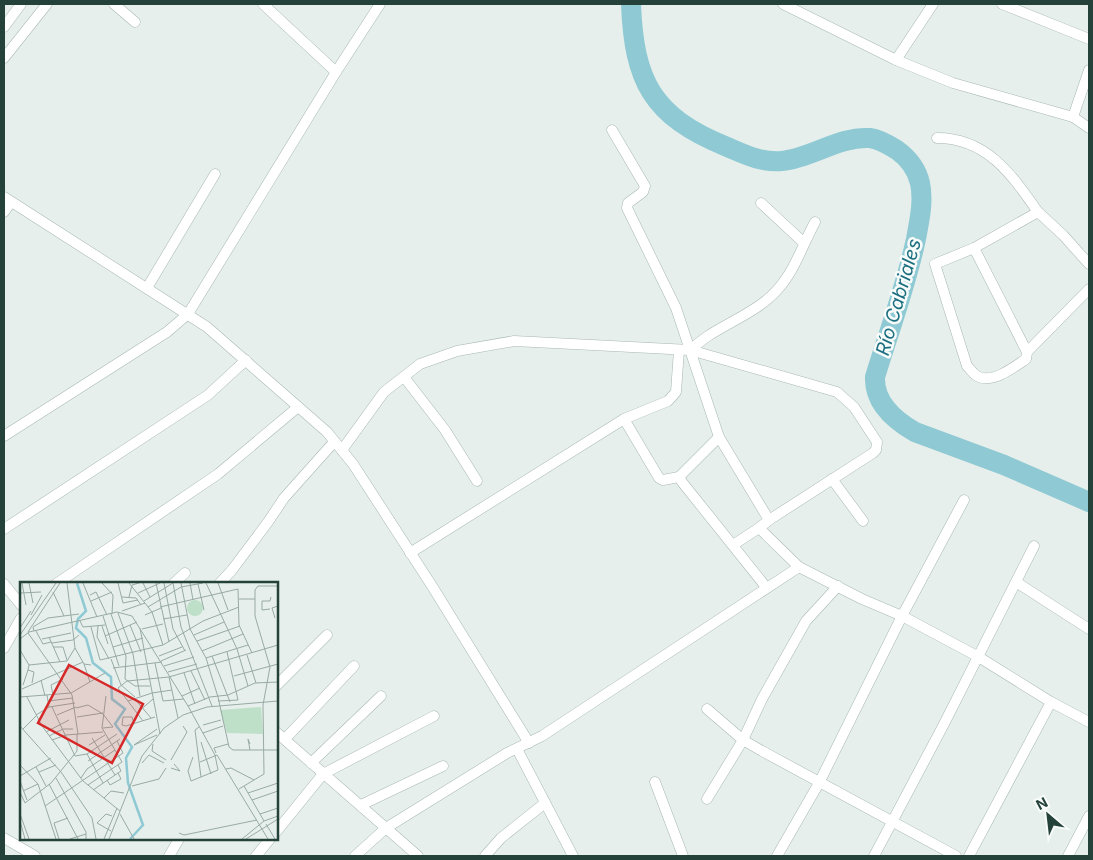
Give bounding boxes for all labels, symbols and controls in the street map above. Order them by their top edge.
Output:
water label: Río Cabriales [871,236,926,358]
inset map [20,582,278,840]
north arrow [1023,790,1073,840]
text: N [1033,793,1050,813]

